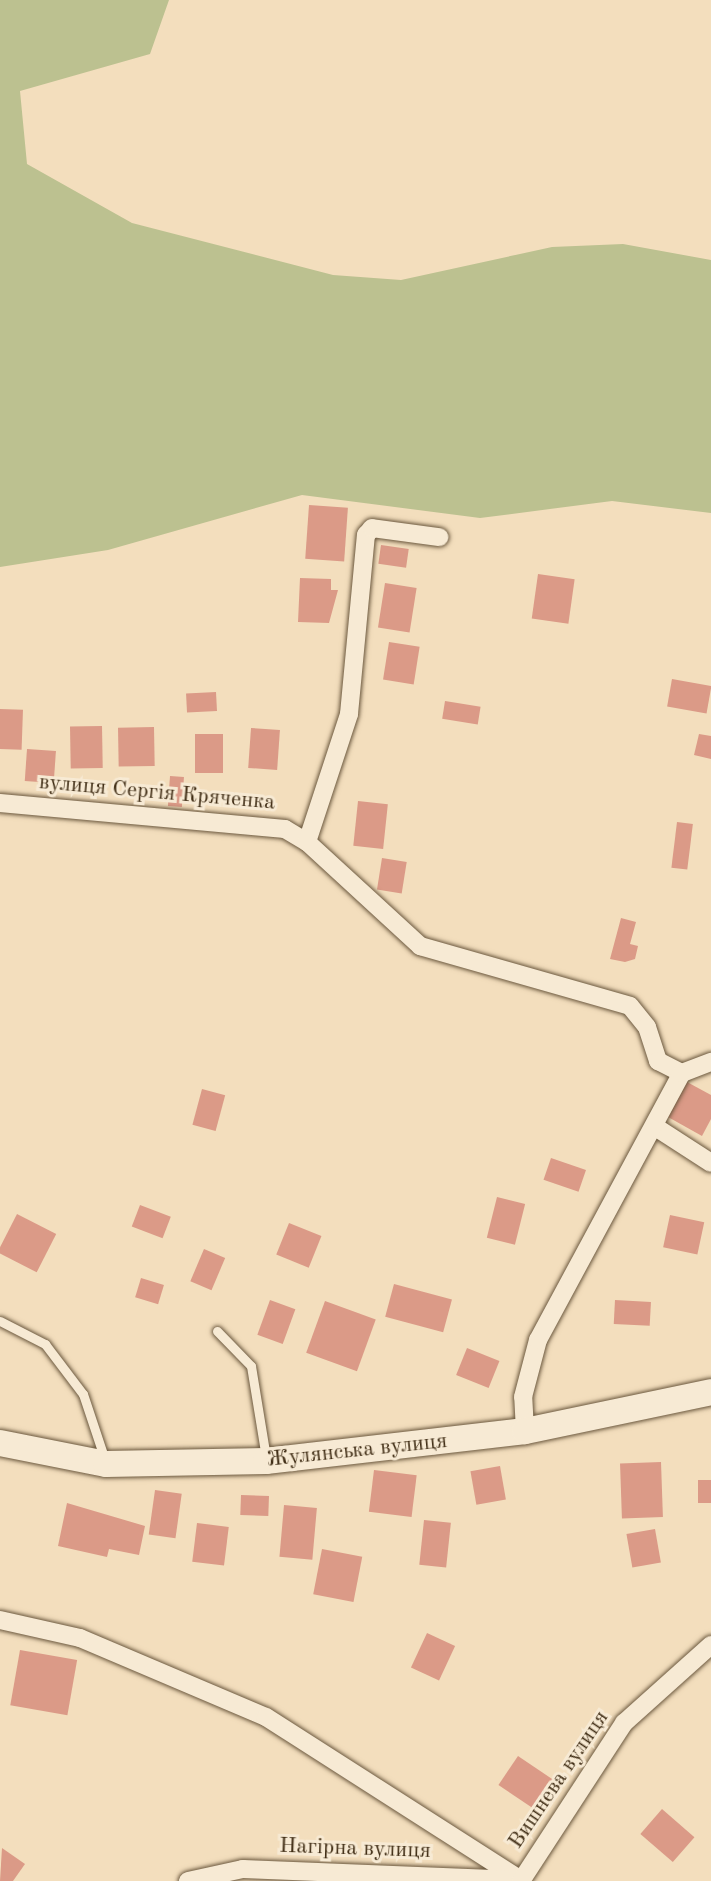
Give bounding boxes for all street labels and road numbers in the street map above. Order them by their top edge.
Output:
street label: вулиця Сергія Кряченка [38,770,276,816]
street label: Жулянська вулиця [265,1428,449,1474]
street label: Вишнева вулиця [503,1706,615,1854]
street label: Нагірна вулиця [279,1833,431,1865]

